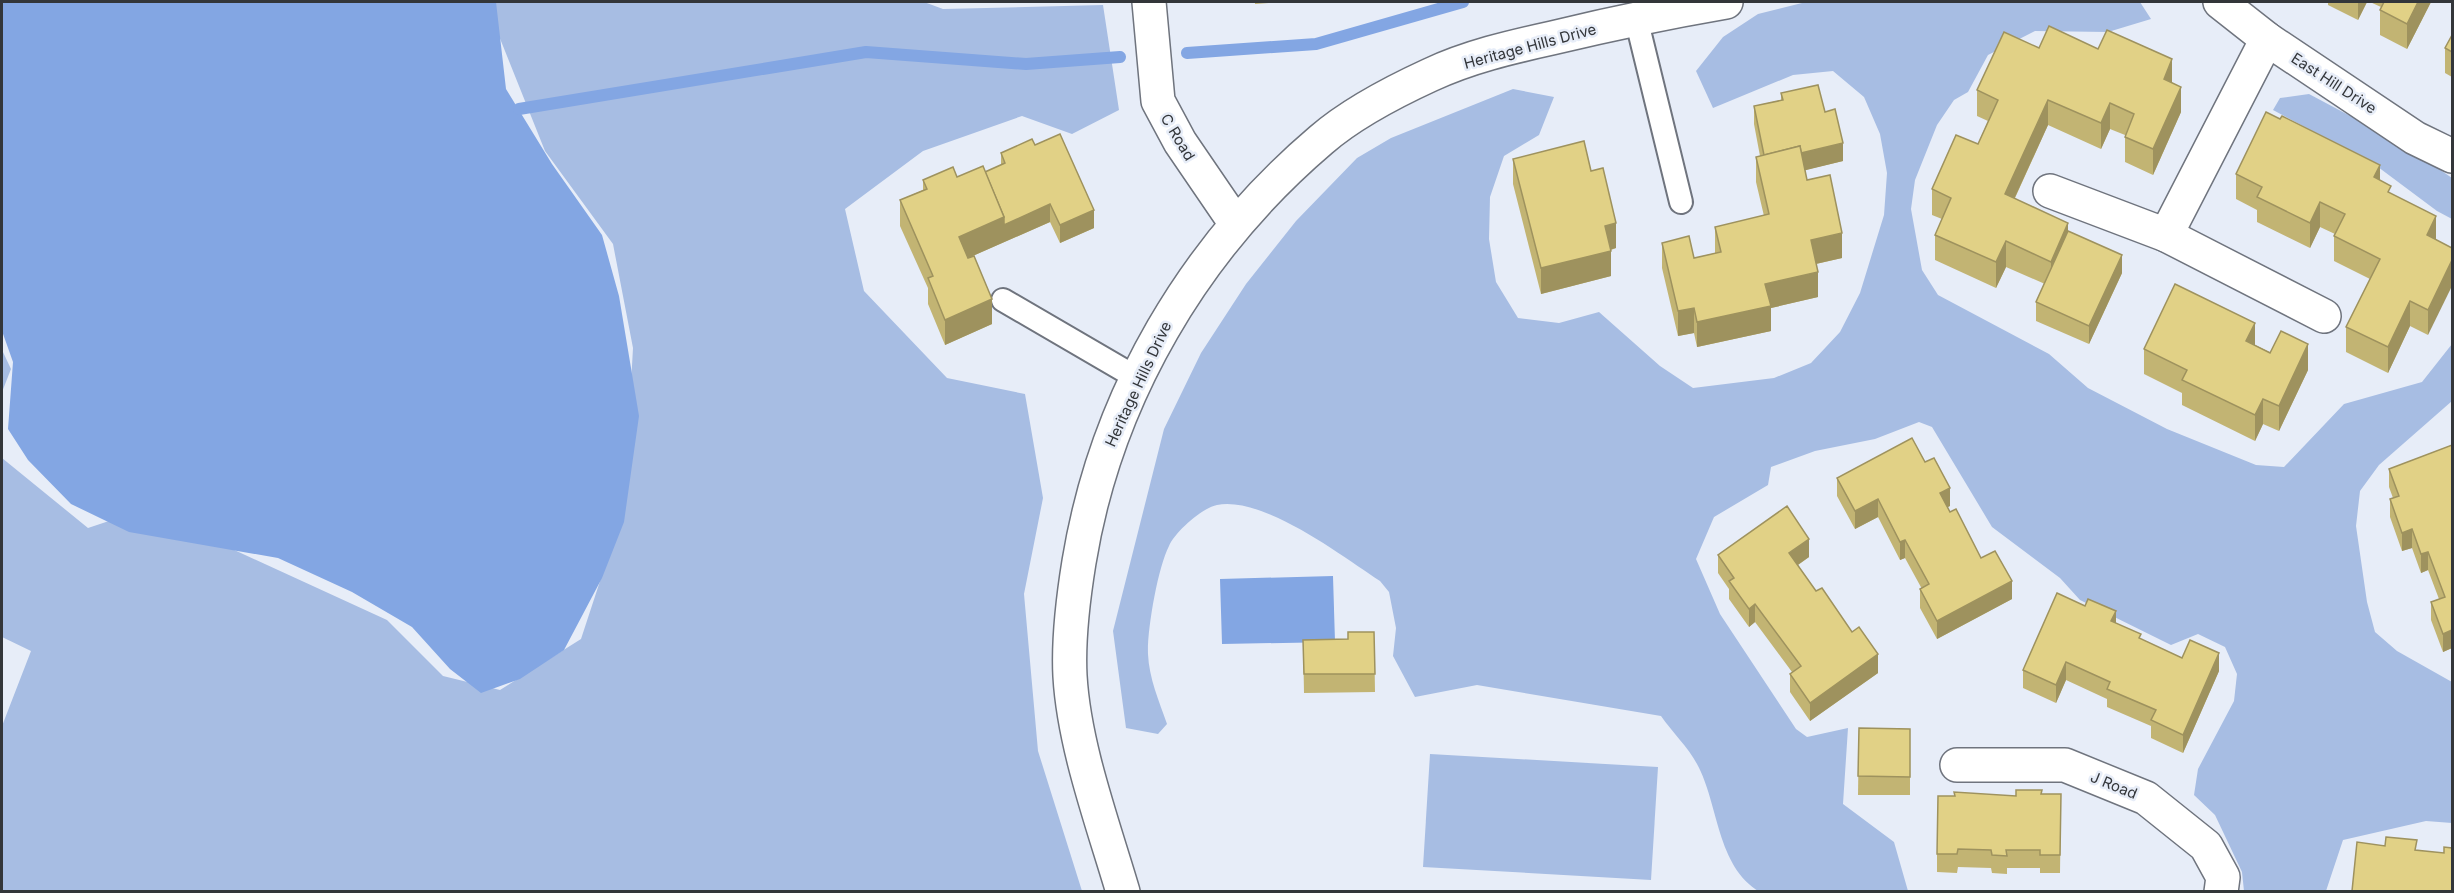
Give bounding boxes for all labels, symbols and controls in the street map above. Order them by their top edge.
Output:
street label: Heritage Hills Drive [1462,19,1598,73]
street label: East Hill Drive [2288,48,2380,118]
street label: C Road [1157,110,1199,164]
street label: Heritage Hills Drive [1101,318,1175,450]
street label: J Road [2088,767,2140,803]

